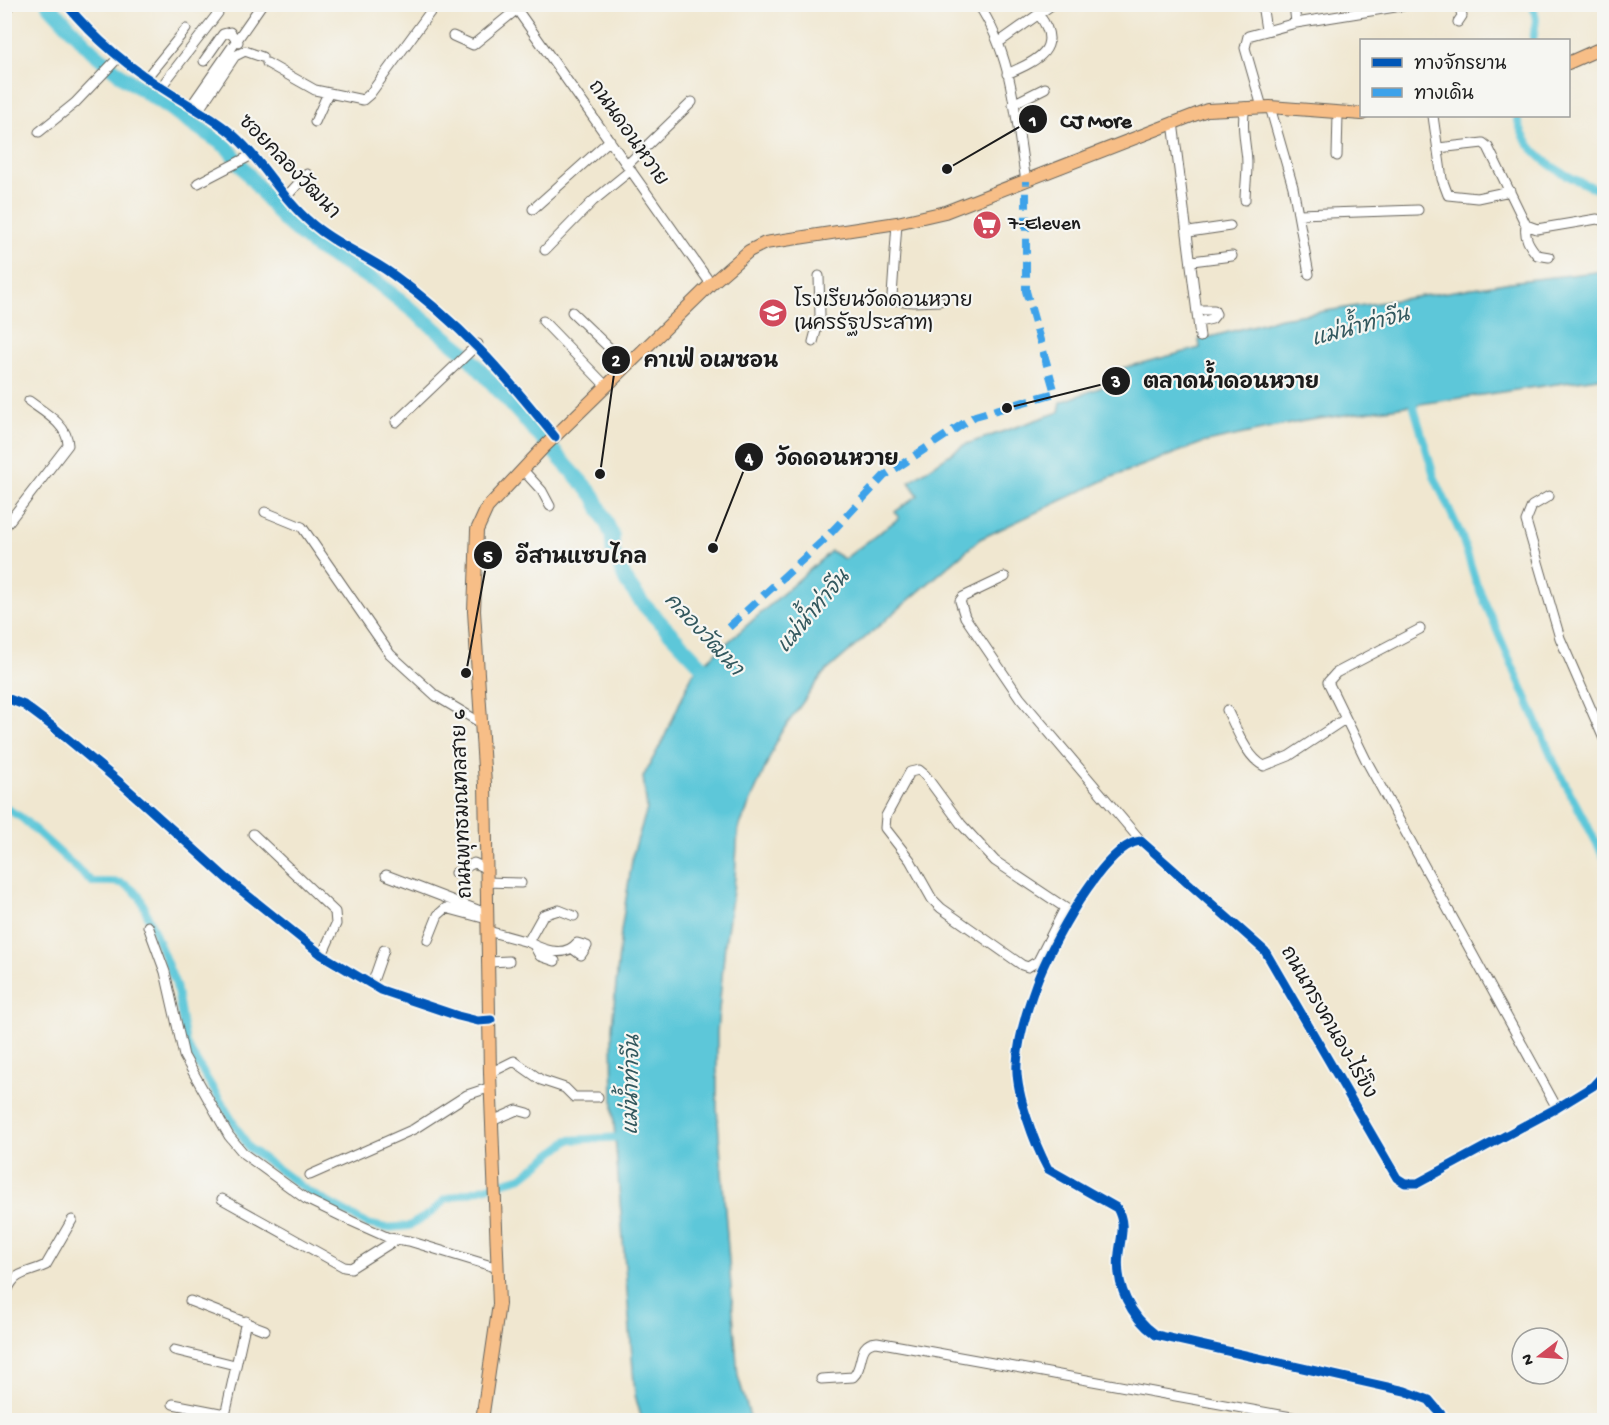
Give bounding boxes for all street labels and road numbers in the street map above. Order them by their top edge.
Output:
street label: ถนนดอนหวาย [582,77,672,191]
street label: ซอยคลองวัฒนา [232,109,346,225]
street label: ถนนพุทธมณฑลสาย 6 [449,708,480,899]
street label: ถนนทรงคนอง-ไร่ขิง [1274,940,1384,1103]

